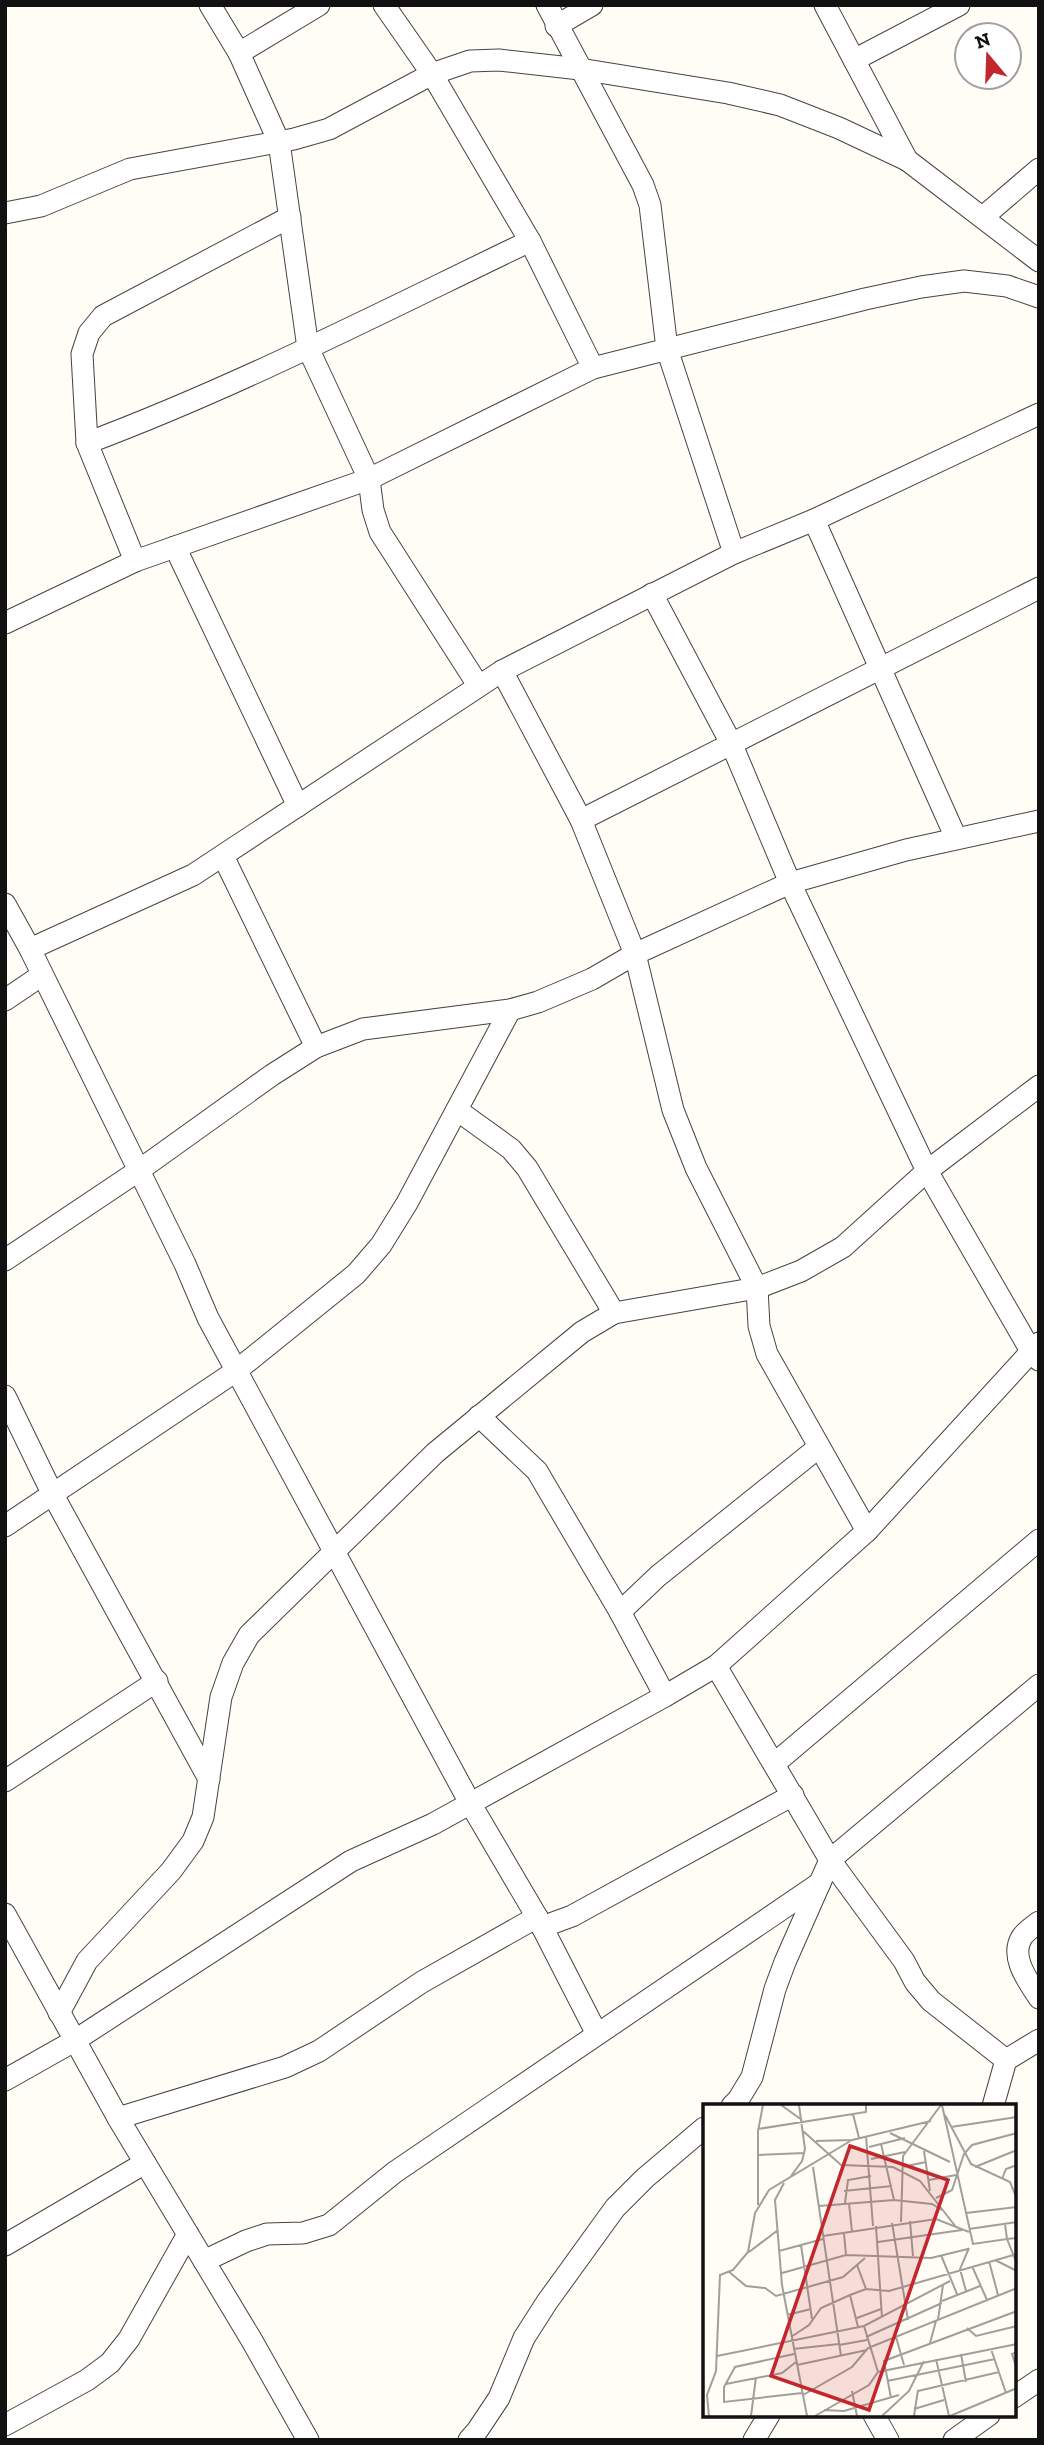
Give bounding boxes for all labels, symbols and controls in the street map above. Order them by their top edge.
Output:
north arrow [953,21,1023,91]
text: N [972,27,993,54]
inset map [703,2104,1016,2417]

